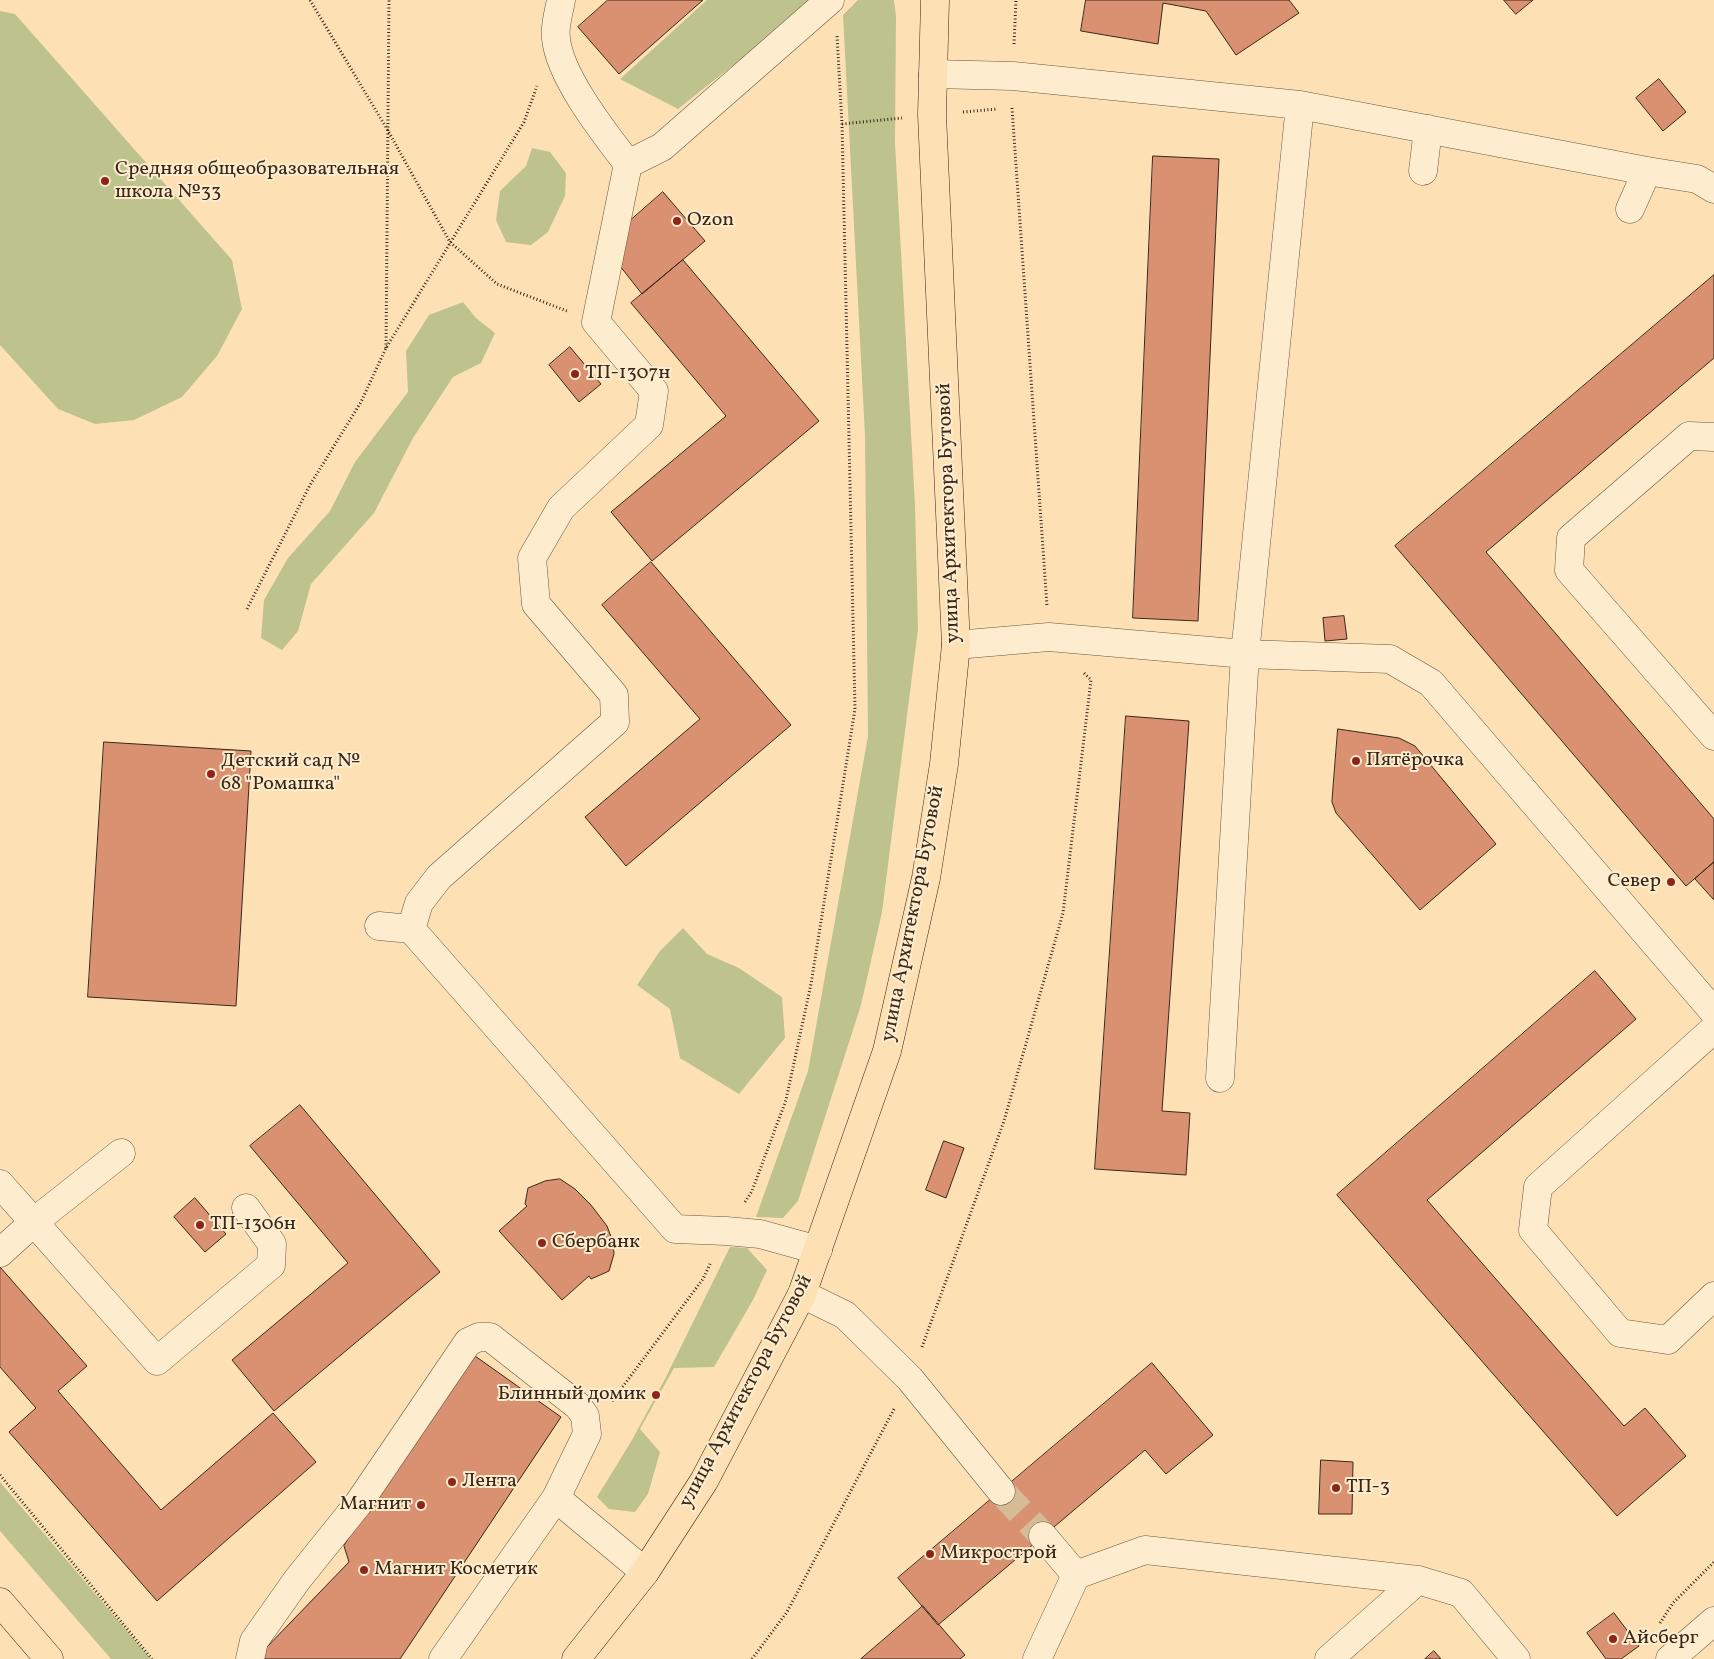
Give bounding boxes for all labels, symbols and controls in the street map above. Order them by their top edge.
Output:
place label: Средняя общеобразовательная школа №33 [115,158,399,205]
marker: Средняя общеобразовательная школа №33 [99,175,111,187]
place label: Ozon [687,209,734,233]
marker: Ozon [671,215,683,227]
place label: ТП-1307н [585,362,670,386]
marker: ТП-1307н [569,368,581,380]
street label: улица Архитектора Бутовой [933,382,967,644]
place label: Пятёрочка [1366,749,1464,773]
place label: Детский сад № 68 "Ромашка" [221,750,360,797]
marker: Пятёрочка [1350,755,1362,767]
marker: Детский сад № 68 "Ромашка" [205,768,217,780]
street label: улица Архитектора Бутовой [877,784,951,1044]
place label: Север [1607,870,1661,894]
marker: Север [1665,876,1677,888]
place label: ТП-1306н [210,1213,296,1237]
marker: ТП-1306н [194,1219,206,1231]
place label: Сбербанк [552,1231,640,1255]
marker: Сбербанк [536,1237,548,1249]
street label: улица Архитектора Бутовой [675,1271,819,1513]
place label: Блинный домик [498,1383,646,1407]
marker: Блинный домик [650,1389,662,1401]
place label: Лента [462,1470,517,1494]
marker: Лента [446,1476,458,1488]
place label: ТП-3 [1346,1476,1390,1500]
marker: ТП-3 [1330,1482,1342,1494]
place label: Магнит [339,1493,411,1517]
marker: Магнит [415,1499,427,1511]
place label: Микрострой [940,1542,1057,1566]
marker: Микрострой [924,1548,936,1560]
place label: Магнит Косметик [374,1558,538,1582]
marker: Магнит Косметик [358,1564,370,1576]
place label: Айсберг [1623,1627,1698,1651]
marker: Айсберг [1607,1633,1619,1645]

